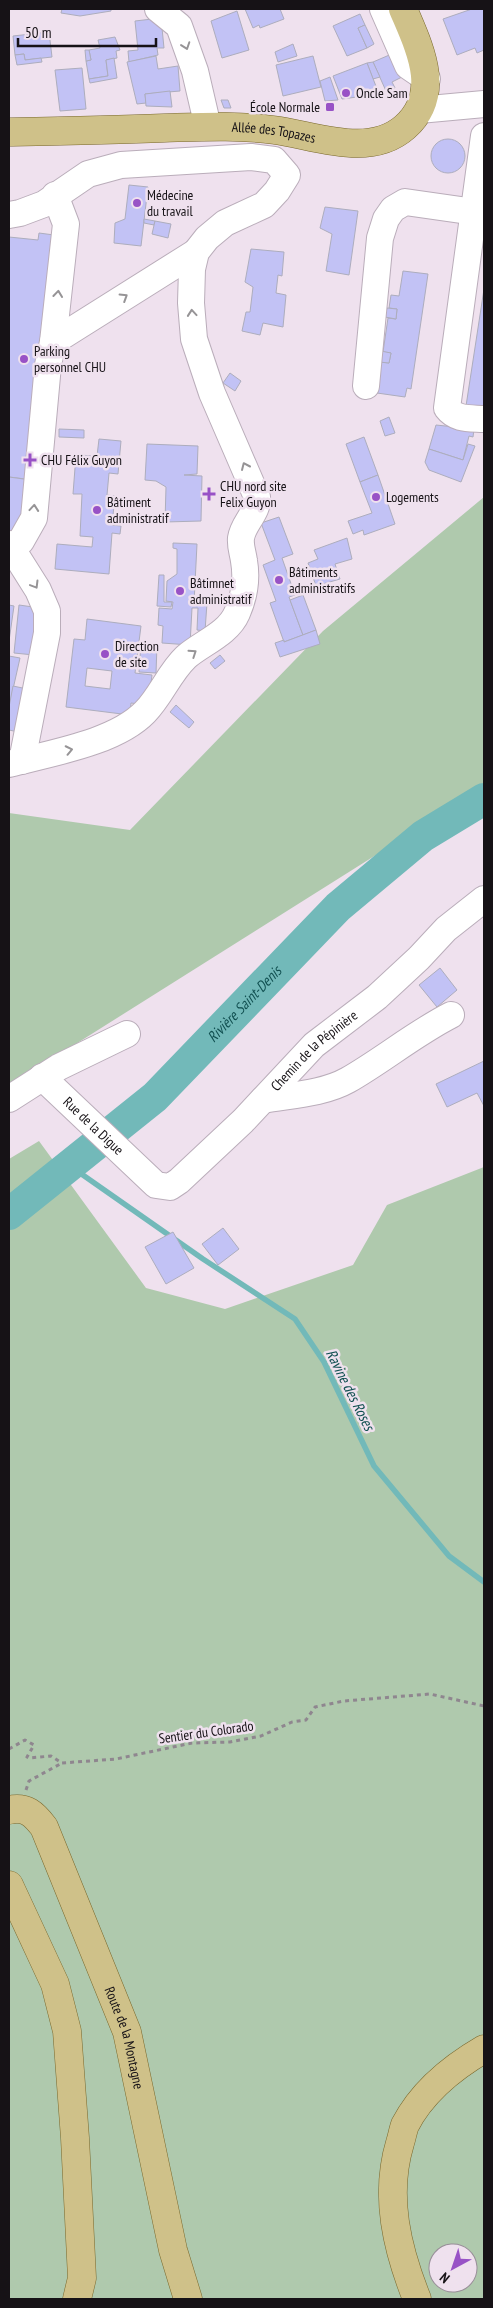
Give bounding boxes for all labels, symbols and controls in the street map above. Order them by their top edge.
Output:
scale bar [18,15,155,47]
text: 50 m [25,23,51,42]
one-way arrow [180,42,190,50]
place label: Oncle Sam [356,84,408,102]
marker: Oncle Sam [340,87,352,99]
place label: École Normale [250,98,320,116]
marker: École Normale [324,101,336,113]
street label: Allée des Topazes [231,118,317,147]
place label: Médecine du travail [147,186,194,220]
marker: Médecine du travail [131,197,143,209]
one-way arrow [52,290,63,298]
one-way arrow [118,294,127,304]
one-way arrow [187,309,198,317]
place label: Parking personnel CHU [34,342,106,376]
marker: Parking personnel CHU [18,353,30,365]
place label: CHU Félix Guyon [41,451,122,469]
marker: CHU Félix Guyon [23,453,37,467]
one-way arrow [240,462,251,471]
place label: CHU nord site Felix Guyon [220,477,287,511]
marker: CHU nord site Felix Guyon [202,487,216,501]
place label: Logements [386,488,439,506]
marker: Logements [370,491,382,503]
place label: Bâtiment administratif [107,493,169,527]
one-way arrow [29,504,40,512]
marker: Bâtiment administratif [91,504,103,516]
place label: Bâtiments administratifs [289,563,356,597]
place label: Bâtimnet administratif [190,574,252,608]
marker: Bâtiments administratifs [273,574,285,586]
one-way arrow [29,580,38,589]
marker: Bâtimnet administratif [174,585,186,597]
place label: Direction de site [115,637,159,671]
marker: Direction de site [99,648,111,660]
one-way arrow [187,650,197,659]
one-way arrow [65,745,74,756]
water label: Rivière Saint-Denis [203,960,286,1046]
street label: Chemin de la Pépinière [267,1006,361,1095]
street label: Rue de la Digue [60,1093,128,1159]
water label: Ravine des Roses [322,1346,380,1435]
street label: Sentier du Colorado [157,1716,255,1748]
street label: Route de la Montagne [101,1984,148,2091]
north arrow [428,2243,478,2293]
text: N [436,2269,453,2287]

